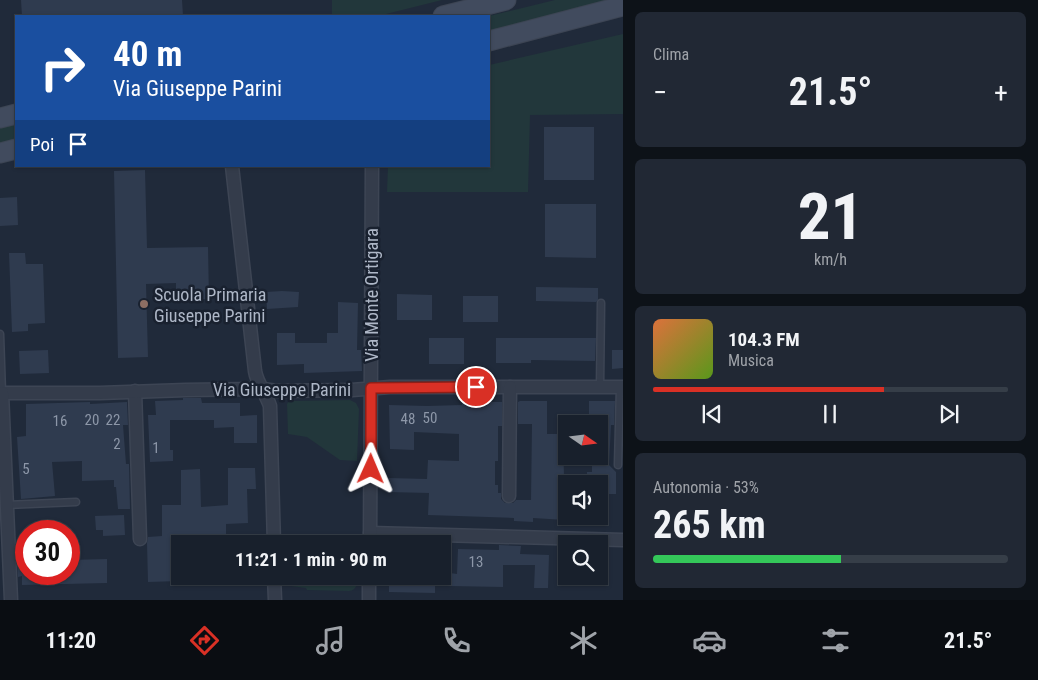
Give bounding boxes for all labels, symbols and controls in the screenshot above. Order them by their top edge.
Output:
text: 40 m [113,34,182,75]
icon: right [30,35,95,100]
text: Clima [653,45,689,64]
text: 21.5° [789,70,872,114]
text: Via Giuseppe Parini [113,76,282,101]
text: − [653,76,667,109]
text: + [994,76,1008,109]
icon: arrive [64,130,92,158]
text: Poi [30,133,54,156]
text: 21 [798,179,863,255]
street label: Via Monte Ortigara [361,228,382,362]
text: km/h [814,250,847,269]
place label: Scuola Primaria Giuseppe Parini [154,284,266,326]
marker: Scuola Primaria Giuseppe Parini [138,298,150,310]
text: 104.3 FM [728,328,800,351]
text: Musica [728,351,774,370]
pin [455,366,497,408]
icon: arrive [462,373,490,401]
street label: Via Giuseppe Parini [213,379,351,400]
icon: previous [698,400,726,428]
icon: pause [816,400,844,428]
icon: next [935,400,963,428]
house number: 50 [423,409,437,427]
house number: 48 [401,410,415,428]
house number: 20 [85,411,99,429]
house number: 22 [106,411,120,429]
house number: 16 [53,412,67,430]
north arrow [558,415,608,465]
map controls [558,415,608,585]
house number: 2 [113,435,121,453]
house number: 1 [152,439,160,457]
position arrow [344,442,396,494]
house number: 5 [22,460,30,478]
button: sound [558,475,608,525]
text: Autonomia · 53% [653,478,759,497]
text: 265 km [653,503,766,547]
speed limit sign: 30 [15,520,80,585]
button: search [558,535,608,585]
text: 11:21 · 1 min · 90 m [235,548,387,571]
house number: 13 [469,553,483,571]
icon: directions [187,623,222,658]
icon: music [313,623,348,658]
icon: phone [439,623,474,658]
icon: climate [566,623,601,658]
icon: car [692,623,727,658]
icon: filters [818,623,853,658]
text: 11:20 [46,628,96,653]
text: 21.5° [944,628,992,653]

